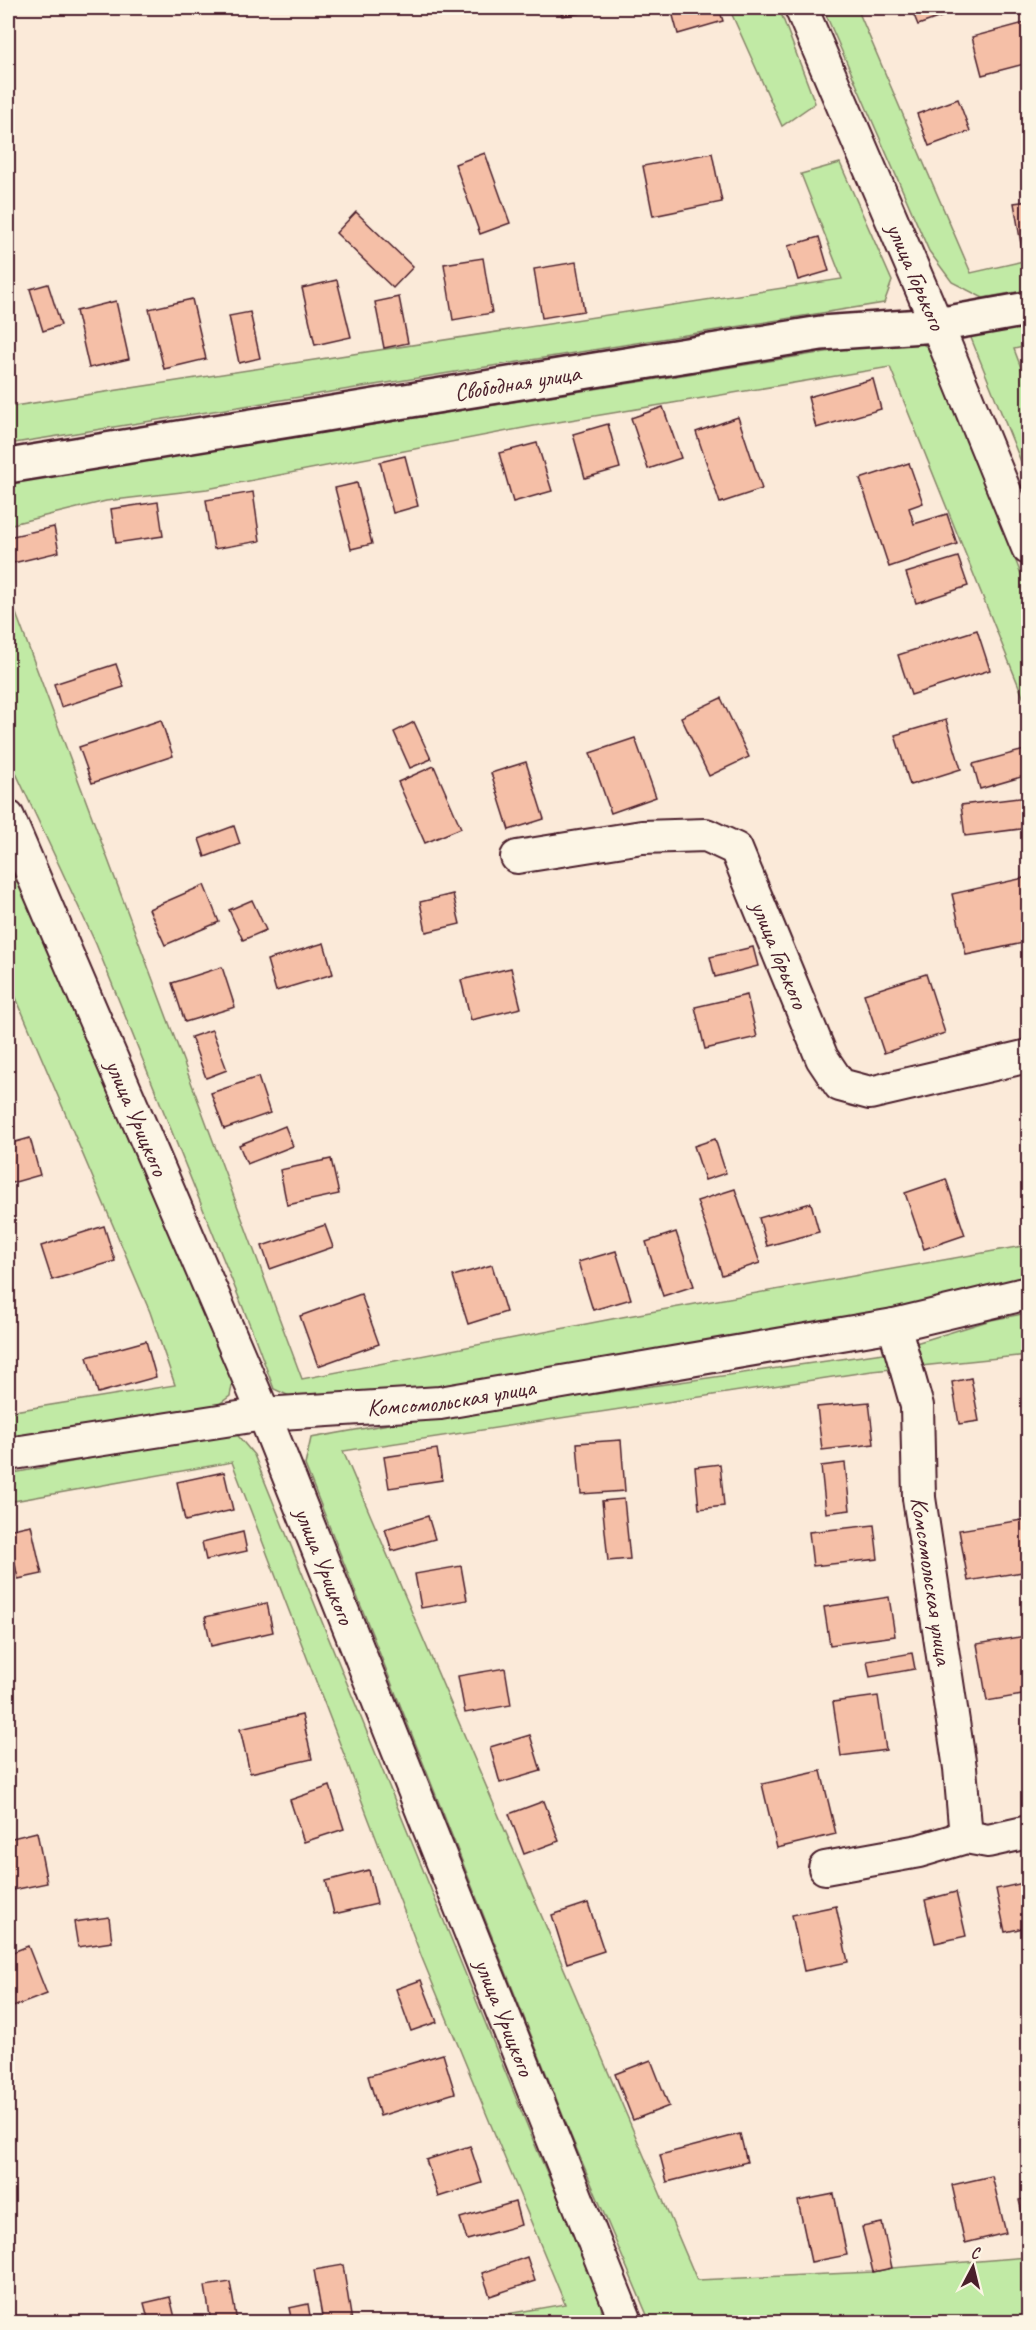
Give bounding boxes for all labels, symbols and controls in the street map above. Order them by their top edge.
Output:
street label: улица Горького [879,216,953,336]
street label: Свободная улица [452,357,584,408]
street label: улица Горького [743,894,816,1014]
street label: улица Урицкого [98,1053,176,1182]
street label: Комсомольская улица [366,1372,539,1423]
street label: Комсомольская улица [904,1495,959,1668]
street label: улица Урицкого [287,1501,362,1630]
street label: улица Урицкого [467,1952,542,2082]
north arrow [943,2237,1003,2297]
text: С [970,2243,982,2264]

